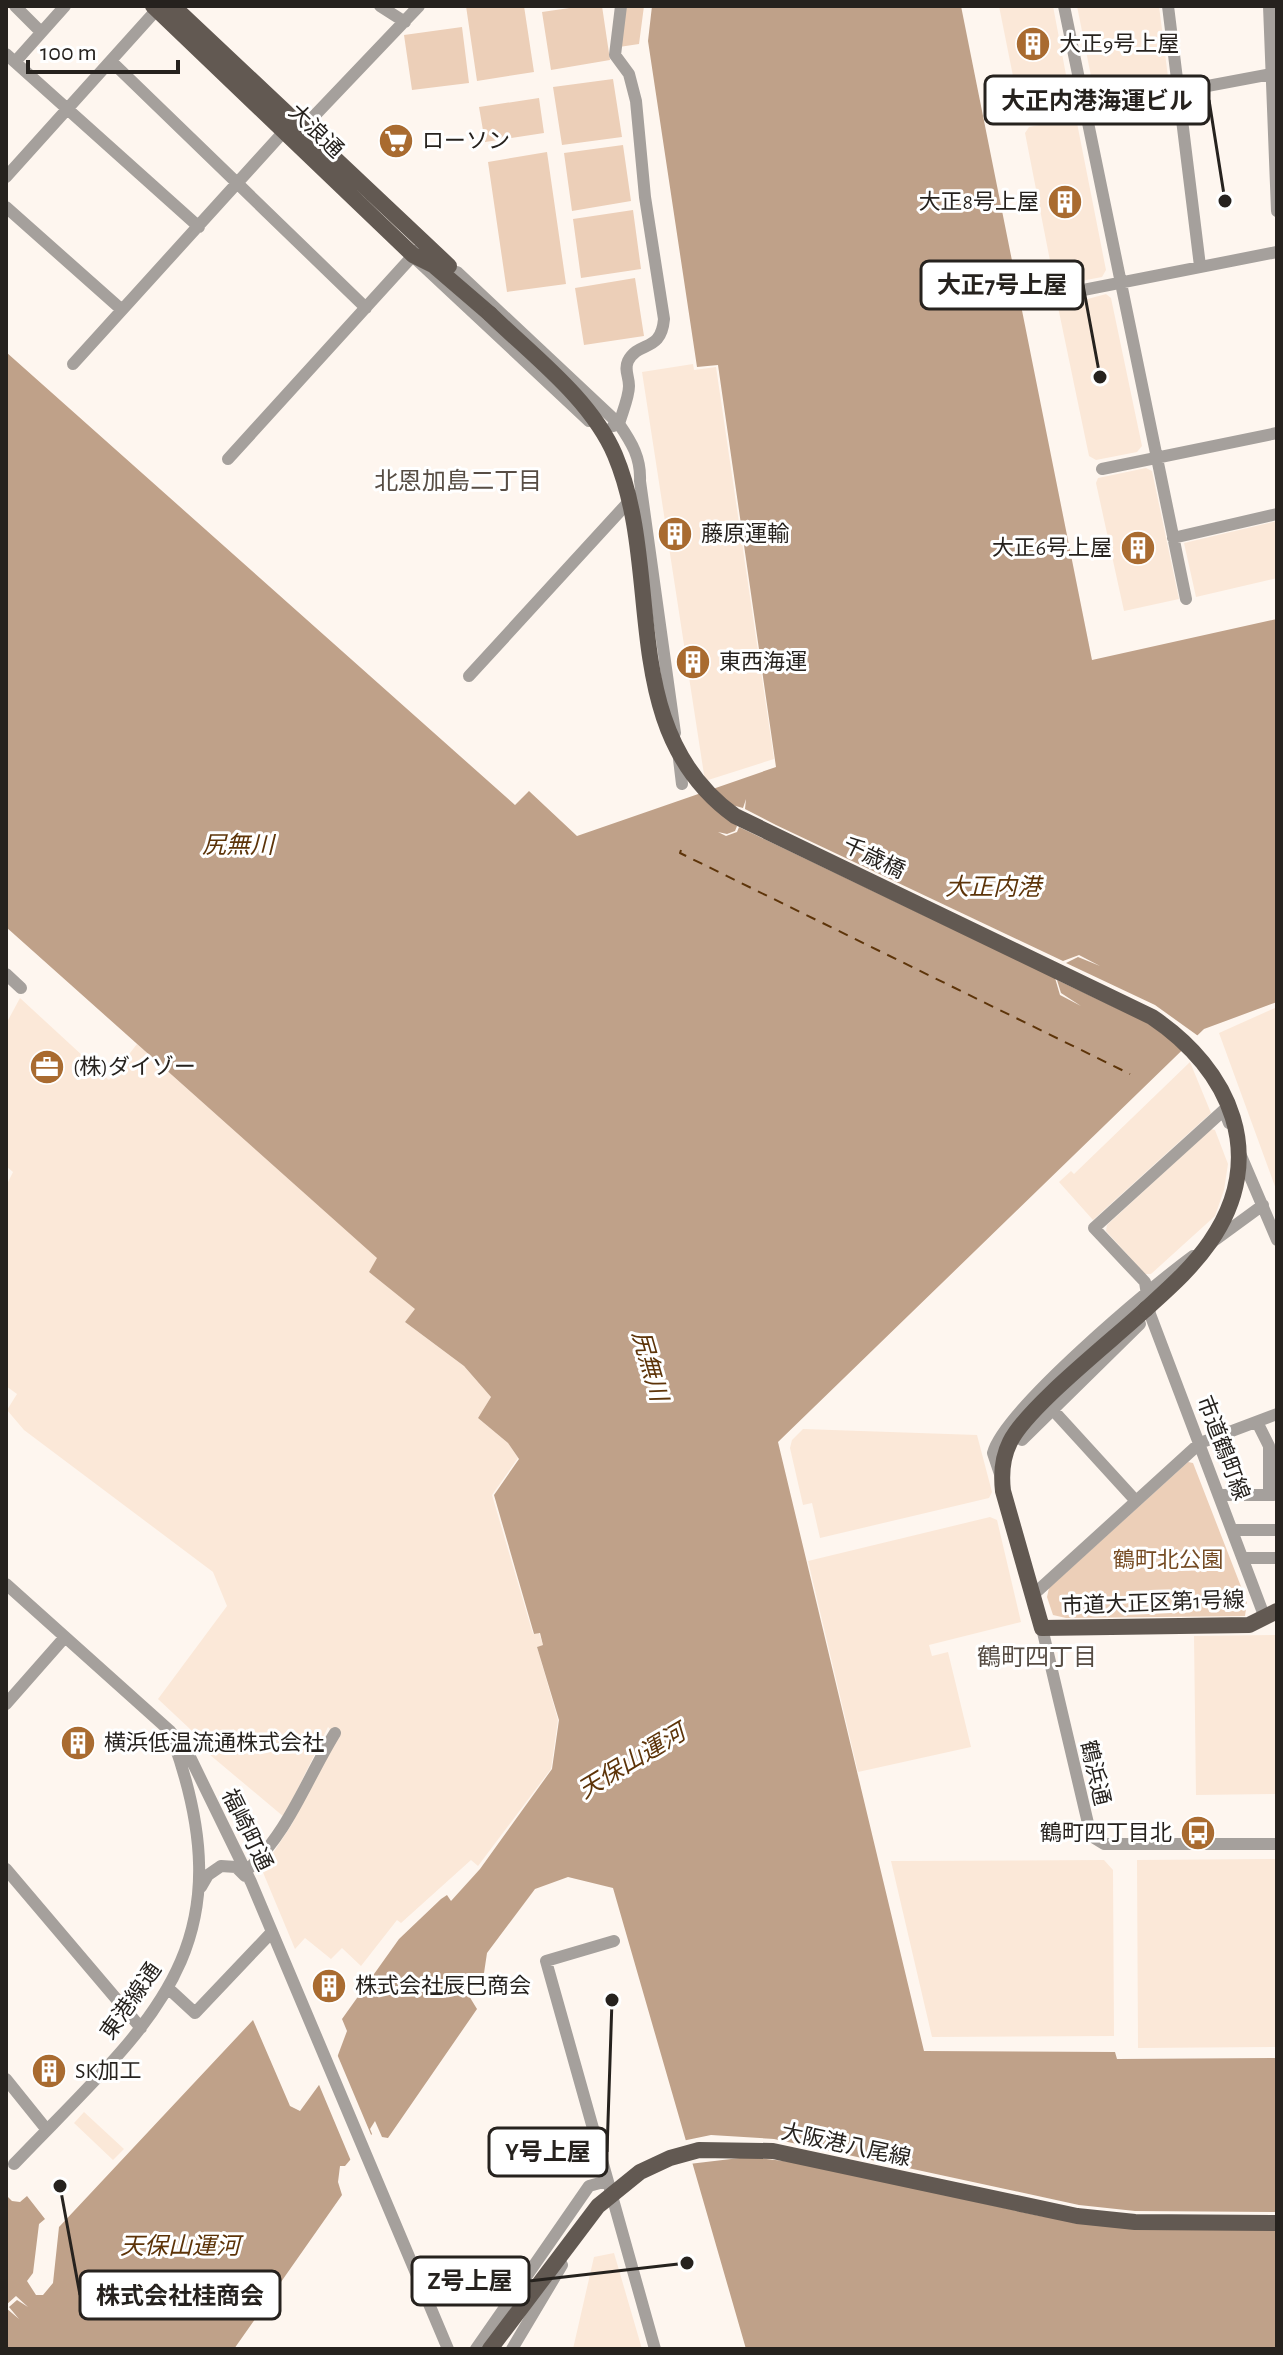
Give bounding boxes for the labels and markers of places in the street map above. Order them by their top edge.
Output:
building icon: 大正9号上屋 [1014,25,1052,63]
place label: 大正9号上屋 [1059,32,1179,55]
callout: 大正内港海運ビル [985,76,1209,124]
supermarket icon: ローソン [377,122,415,160]
place label: ローソン [422,130,510,152]
building icon: 大正8号上屋 [1046,183,1084,221]
place label: 大正8号上屋 [919,190,1039,213]
callout: 大正7号上屋 [921,261,1083,309]
building icon: 藤原運輸 [656,515,694,553]
place label: 藤原運輸 [701,522,789,545]
building icon: 大正6号上屋 [1119,529,1157,567]
place label: 大正6号上屋 [992,536,1112,559]
building icon: 東西海運 [674,643,712,681]
place label: 東西海運 [719,650,807,673]
office icon: (株)ダイゾー [28,1048,66,1086]
place label: (株)ダイゾー [73,1055,196,1078]
building icon: 横浜低温流通株式会社 [59,1724,97,1762]
place label: 横浜低温流通株式会社 [104,1731,324,1754]
bus stop icon: 鶴町四丁目北 [1179,1814,1217,1852]
place label: 鶴町四丁目北 [1040,1821,1172,1844]
building icon: 株式会社辰巳商会 [310,1967,348,2005]
place label: 株式会社辰巳商会 [355,1974,531,1997]
building icon: SK加工 [30,2052,68,2090]
place label: SK加工 [75,2059,141,2082]
callout: Y号上屋 [489,2128,607,2176]
callout: Z号上屋 [412,2257,529,2305]
callout: 株式会社桂商会 [80,2271,280,2319]

